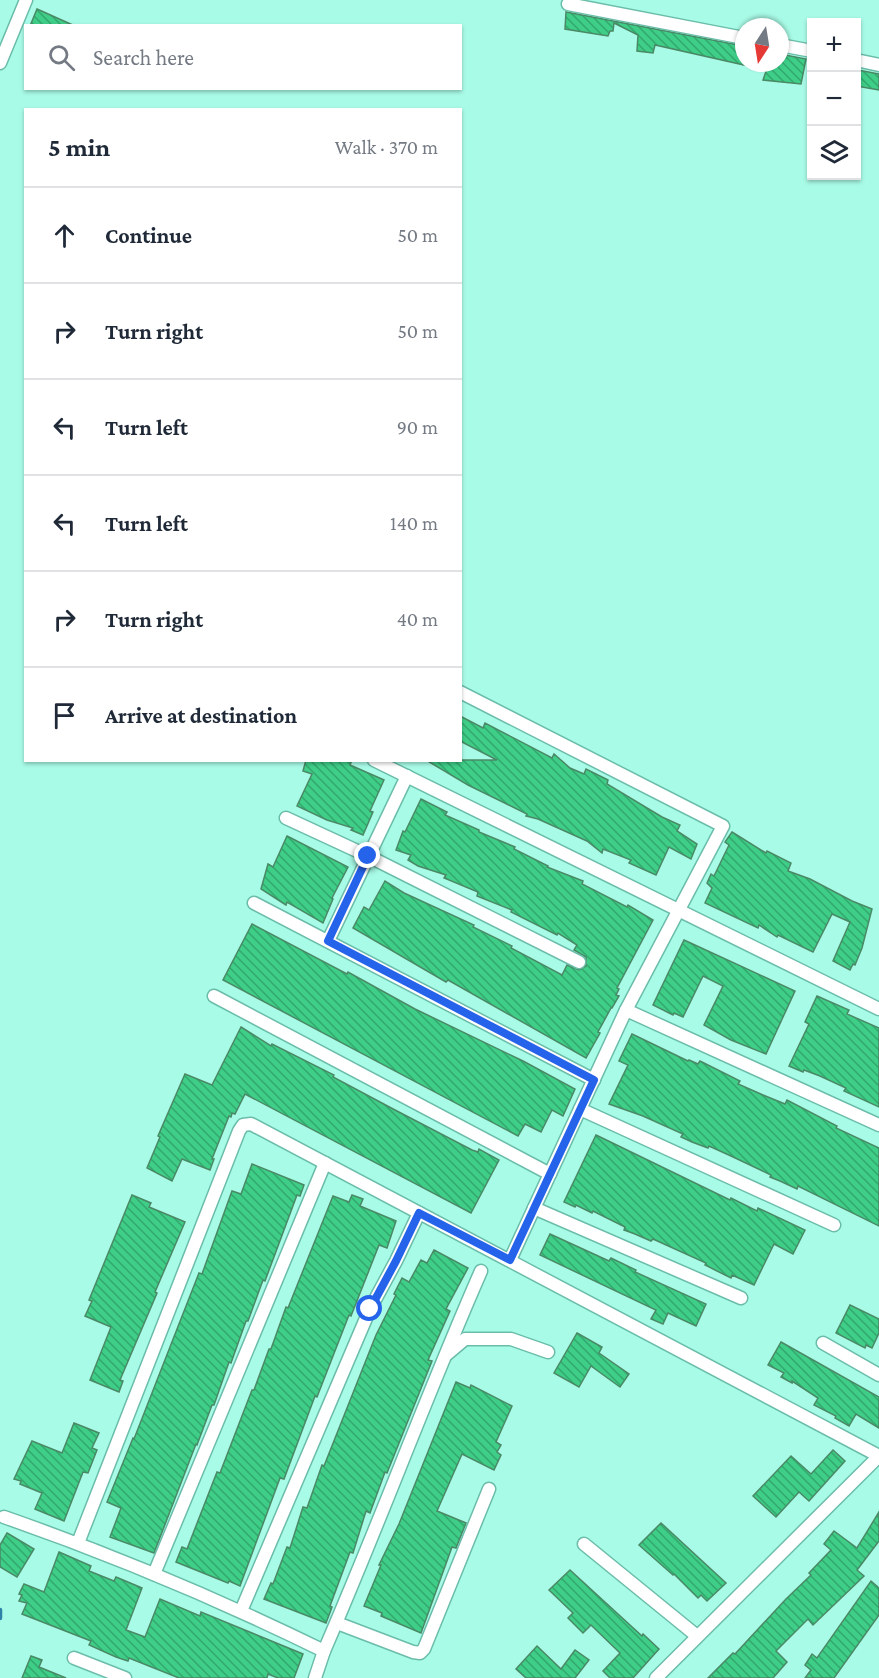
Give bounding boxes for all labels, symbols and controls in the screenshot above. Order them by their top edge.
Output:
north arrow [735,18,789,72]
map controls [807,18,861,180]
button: + [807,18,861,72]
search box [24,24,462,90]
icon: search [45,41,78,74]
text: Search here [93,45,194,70]
button: − [807,72,861,126]
button: layers [807,126,861,180]
text: 5 min [48,133,110,162]
text: Walk · 370 m [335,136,438,158]
icon: ahead [48,219,81,252]
text: Continue [105,223,192,248]
text: 50 m [397,224,438,246]
icon: right [48,315,81,348]
text: Turn right [105,319,203,344]
text: 50 m [397,320,438,342]
icon: left [48,411,81,444]
text: Turn left [105,415,188,440]
text: 90 m [397,416,438,438]
icon: left [48,507,81,540]
text: Turn left [105,511,188,536]
text: 140 m [390,512,438,534]
icon: right [48,603,81,636]
text: Turn right [105,607,203,632]
text: 40 m [397,608,438,630]
icon: arrive [48,699,81,732]
text: Arrive at destination [105,703,297,728]
route end [354,842,380,868]
route start [356,1295,382,1321]

